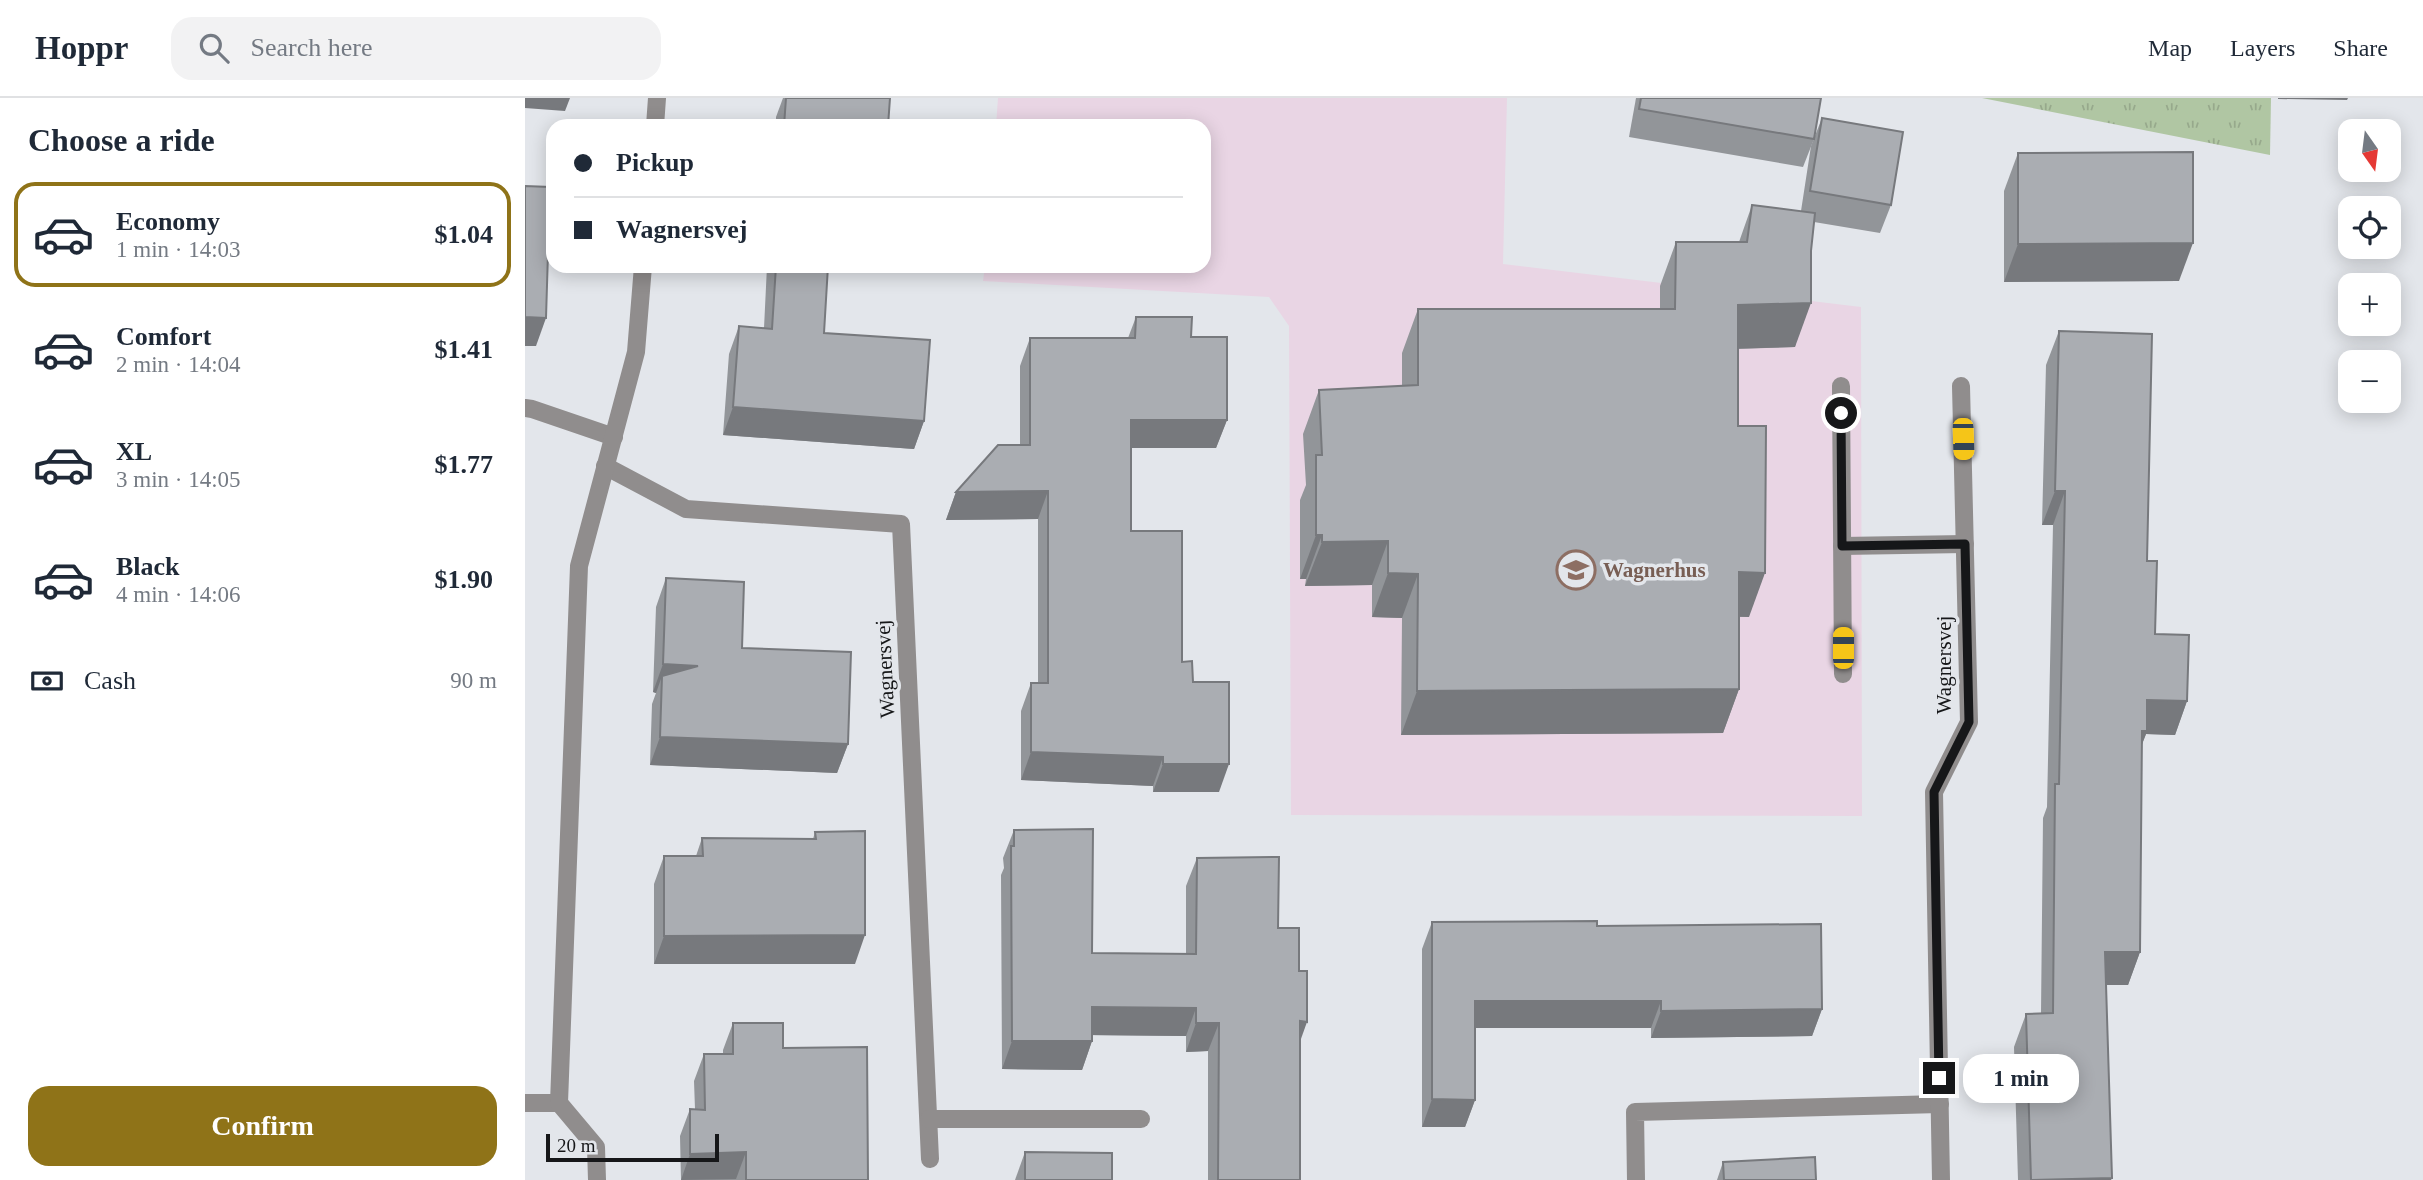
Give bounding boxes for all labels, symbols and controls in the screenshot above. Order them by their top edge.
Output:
search box [171,17,661,80]
icon: search [195,29,233,67]
text: Hoppr [35,30,129,66]
text: Search here [251,33,373,62]
text: Map [2148,35,2192,61]
text: Layers [2230,35,2295,61]
text: Share [2333,35,2388,61]
north arrow [2338,119,2401,182]
map controls [2338,119,2401,413]
text: Choose a ride [28,122,215,158]
text: Pickup [616,148,694,177]
button: locate [2338,196,2401,259]
icon: car [32,203,95,266]
text: Economy [116,207,220,236]
text: Wagnersvej [616,215,747,244]
text: $1.04 [435,220,493,249]
text: 1 min · 14:03 [116,237,241,262]
button: + [2338,273,2401,336]
icon: car [32,318,95,381]
text: Comfort [116,322,211,351]
text: $1.41 [435,335,493,364]
button: − [2338,350,2401,413]
text: 2 min · 14:04 [116,352,241,377]
route start [1825,397,1857,429]
car [1952,418,1975,460]
icon: car [32,433,95,496]
text: XL [116,437,152,466]
text: $1.77 [435,450,493,479]
text: 3 min · 14:05 [116,467,241,492]
icon: car [32,548,95,611]
school or university icon: Wagnerhus [1555,549,1597,591]
text: Black [116,552,180,581]
place label: Wagnerhus [1603,558,1706,582]
text: $1.90 [435,565,493,594]
text: 4 min · 14:06 [116,582,241,607]
street label: Wagnersvej [1932,616,1956,714]
street label: Wagnersvej [870,619,900,719]
car [1833,627,1854,669]
icon: cash [28,662,66,700]
text: Cash [84,666,136,695]
text: 90 m [450,668,497,693]
callout: 1 min [1963,1054,2079,1102]
route end [1923,1062,1955,1094]
text: 1 min [1993,1066,2049,1091]
button: Confirm [28,1086,497,1166]
scale bar [546,1131,719,1163]
text: 20 m [557,1135,596,1156]

